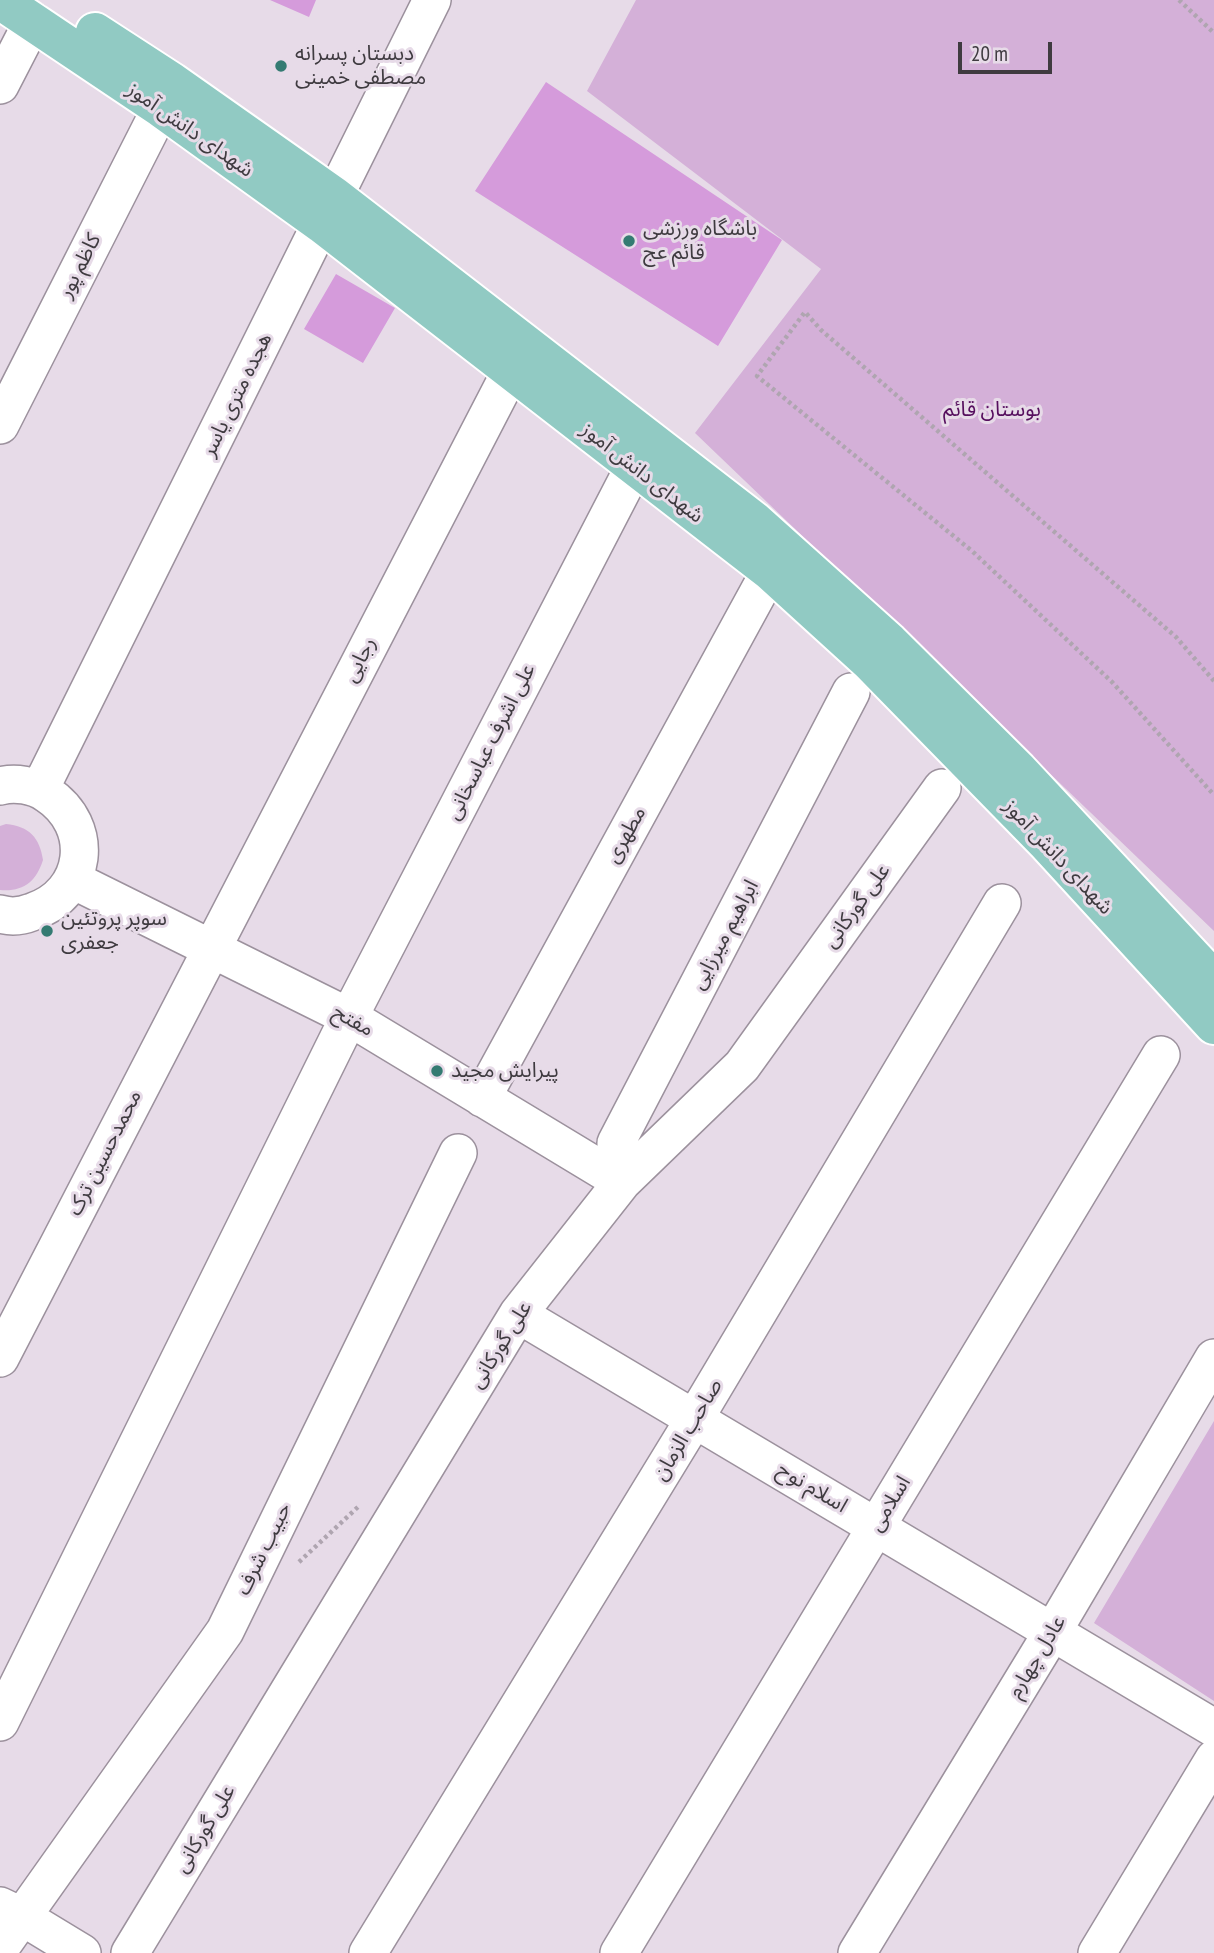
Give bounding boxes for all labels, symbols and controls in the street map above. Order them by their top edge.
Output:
scale bar [962,28,1056,72]
text: 20 m [971,40,1008,67]
place label: دبستان پسرانه مصطفی خمینی [295,41,426,91]
marker: دبستان پسرانه مصطفی خمینی [273,58,289,74]
street label: شهدای دانش آموز [122,77,258,183]
place label: باشگاه ورزشی قائم عج [643,216,757,266]
street label: کاظم پور [53,229,107,303]
marker: باشگاه ورزشی قائم عج [621,233,637,249]
street label: هجده متری یاسر [196,329,278,461]
park label: بوستان قائم [943,397,1041,423]
street label: شهدای دانش آموز [576,417,708,529]
street label: رجایی [338,633,382,687]
street label: علی اشرف عباسخانی [441,660,541,824]
street label: شهدای دانش آموز [998,794,1118,920]
street label: مطهری [600,802,652,868]
street label: علی گورکانی [818,859,896,953]
street label: ابراهیم میرزایی [686,876,764,994]
place label: سوپر پروتئین جعفری [61,906,167,956]
marker: سوپر پروتئین جعفری [39,923,55,939]
street label: مفتح [328,1000,378,1042]
place label: پیرایش مجید [451,1058,559,1084]
marker: پیرایش مجید [429,1063,445,1079]
street label: محمدحسین ترک [63,1086,147,1220]
street label: علی گورکانی [464,1297,538,1393]
street label: صاحب الزمان [648,1375,728,1485]
street label: اسلام نوح [772,1457,852,1519]
street label: اسلامی [864,1472,916,1536]
street label: حبیب شرف [231,1499,297,1599]
street label: عادل چهارم [1003,1611,1071,1703]
street label: علی گورکانی [169,1780,241,1878]

